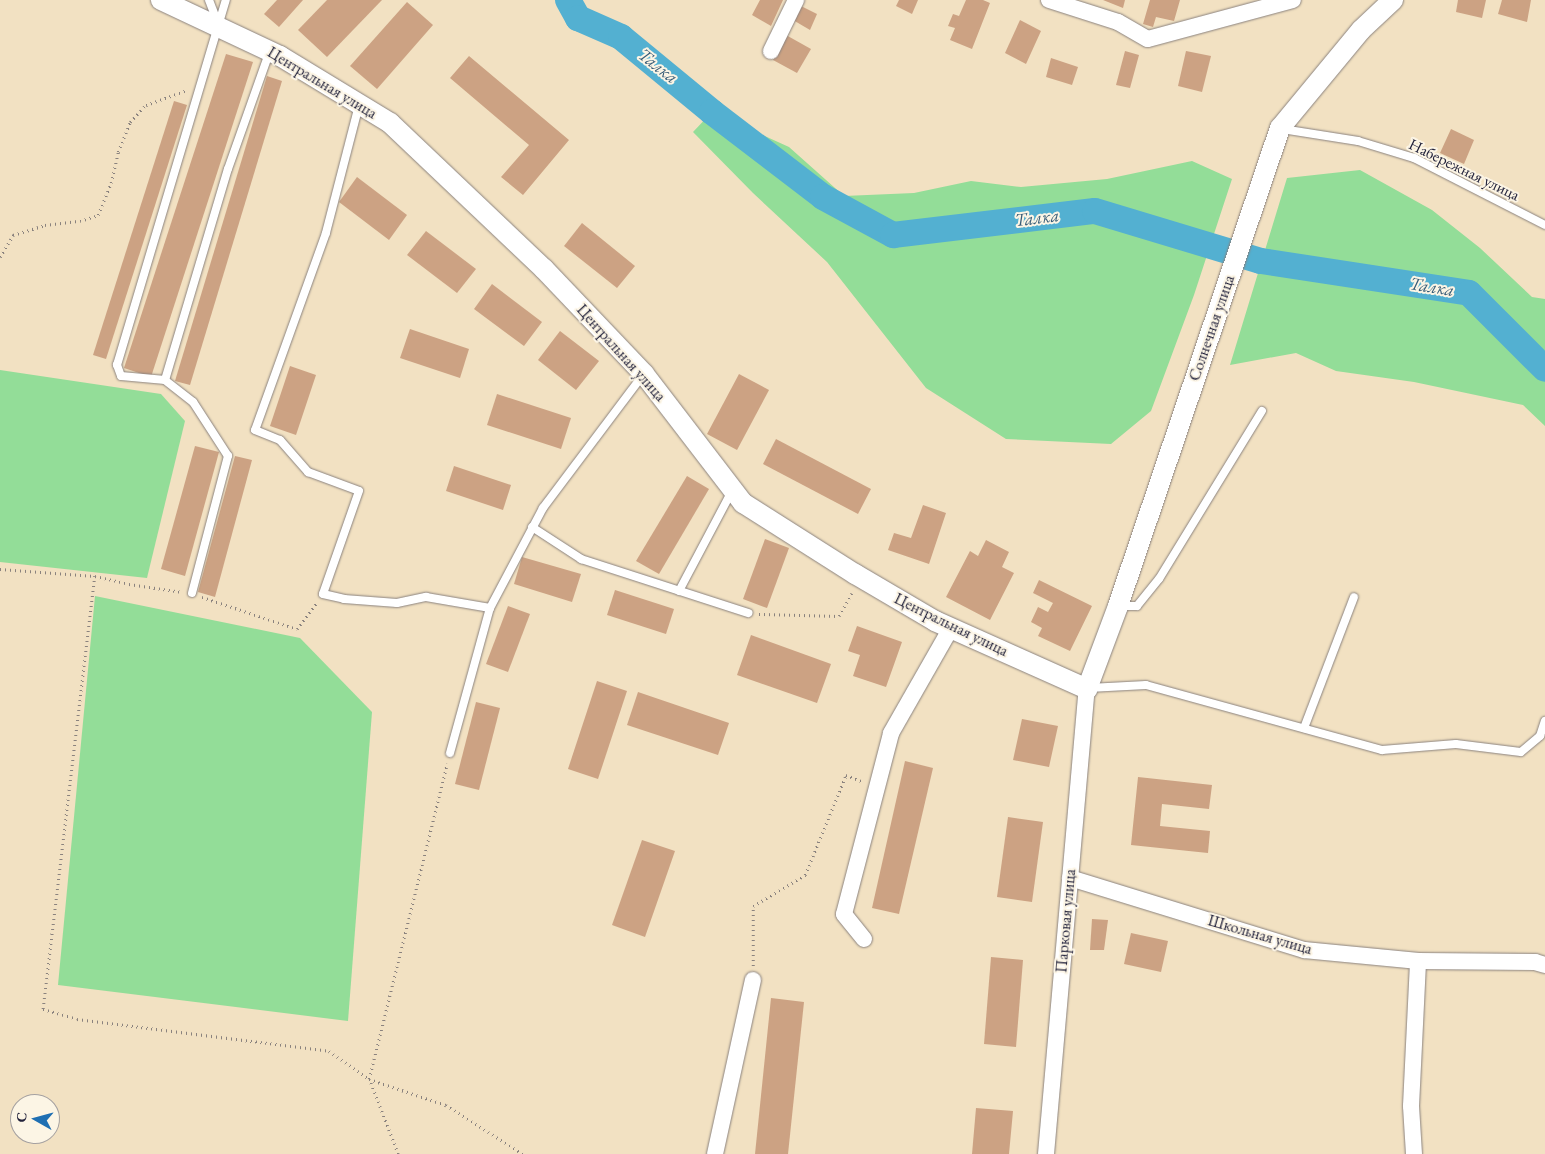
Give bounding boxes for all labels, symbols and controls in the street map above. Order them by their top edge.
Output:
street label: Центральная улица [264,43,380,123]
water label: Талка [634,44,682,88]
street label: Набережная улица [1405,135,1523,205]
water label: Талка [1014,205,1060,231]
street label: Солнечная улица [1185,273,1239,383]
water label: Талка [1408,273,1456,301]
street label: Центральная улица [572,300,670,406]
street label: Центральная улица [891,589,1011,661]
street label: Парковая улица [1052,868,1080,974]
street label: Школьная улица [1206,911,1314,959]
north arrow [10,1094,60,1144]
text: С [12,1111,31,1123]

